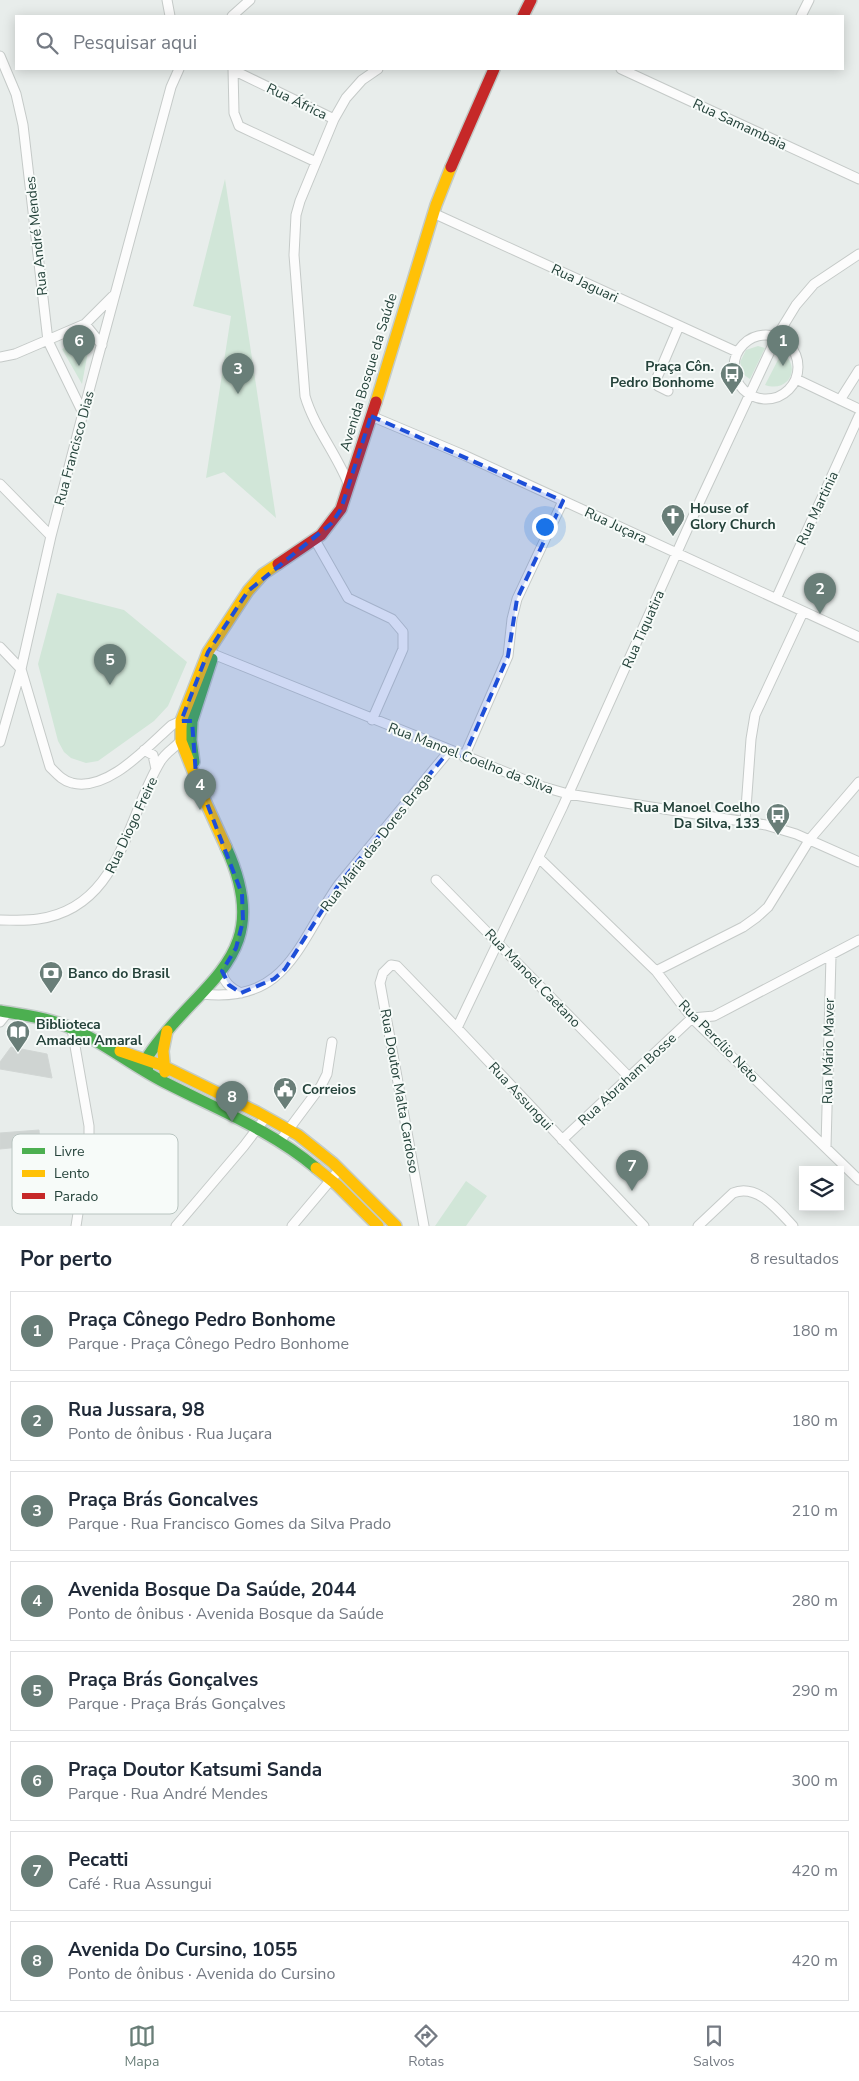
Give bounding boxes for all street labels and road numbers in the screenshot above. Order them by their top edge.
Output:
street label: Rua África [263,79,330,124]
street label: Rua Samambaia [690,94,790,155]
street label: Rua André Mendes [21,175,52,297]
street label: Rua Jaguari [548,260,621,307]
street label: Avenida Bosque da Saúde [335,291,402,454]
street label: Rua Francisco Dias [50,388,99,508]
street label: Rua Martinia [792,468,843,548]
street label: Rua Juçara [581,503,650,548]
street label: Rua Tiquatira [618,587,669,671]
street label: Rua Manoel Coelho da Silva [385,718,556,799]
street label: Rua Maria das Dores Braga [316,769,437,916]
street label: Rua Diogo Freire [101,774,162,877]
street label: Rua Manoel Caetano [480,925,585,1032]
street label: Rua Percílio Neto [674,996,763,1087]
street label: Rua Mário Maver [818,998,839,1104]
street label: Rua Doutor Malta Cardoso [376,1007,423,1175]
street label: Rua Abraham Bosse [574,1029,681,1130]
street label: Rua Assungui [484,1058,557,1135]

